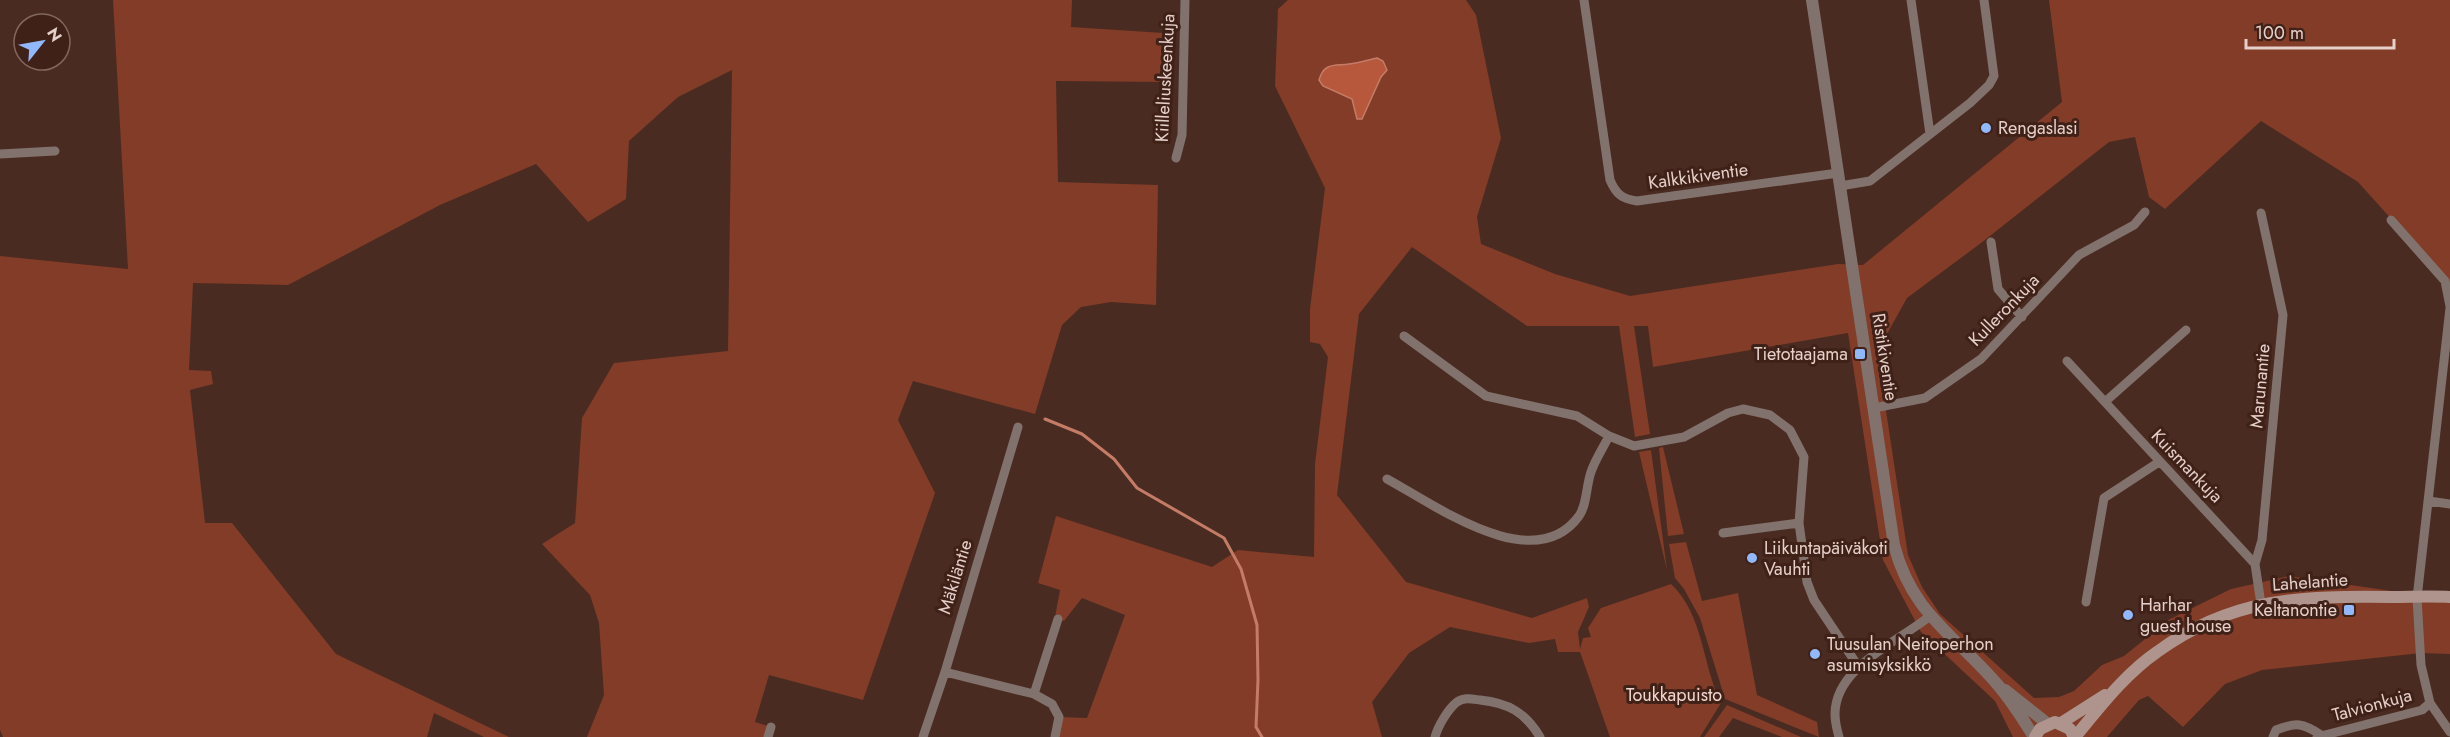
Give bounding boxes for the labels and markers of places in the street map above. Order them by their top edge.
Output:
place label: Rengaslasi [1998,115,2078,141]
marker: Rengaslasi [1979,121,1993,135]
place label: Tietotaajama [1754,341,1848,367]
marker: Tietotaajama [1853,347,1867,361]
place label: Liikuntapäiväkoti Vauhti [1764,535,1888,582]
marker: Liikuntapäiväkoti Vauhti [1745,551,1759,565]
place label: Harhar guest house [2140,592,2231,639]
place label: Keltanontie [2254,597,2337,623]
marker: Keltanontie [2342,603,2356,617]
marker: Harhar guest house [2121,608,2135,622]
place label: Tuusulan Neitoperhon asumisyksikkö [1827,631,1994,678]
marker: Tuusulan Neitoperhon asumisyksikkö [1808,647,1822,661]

